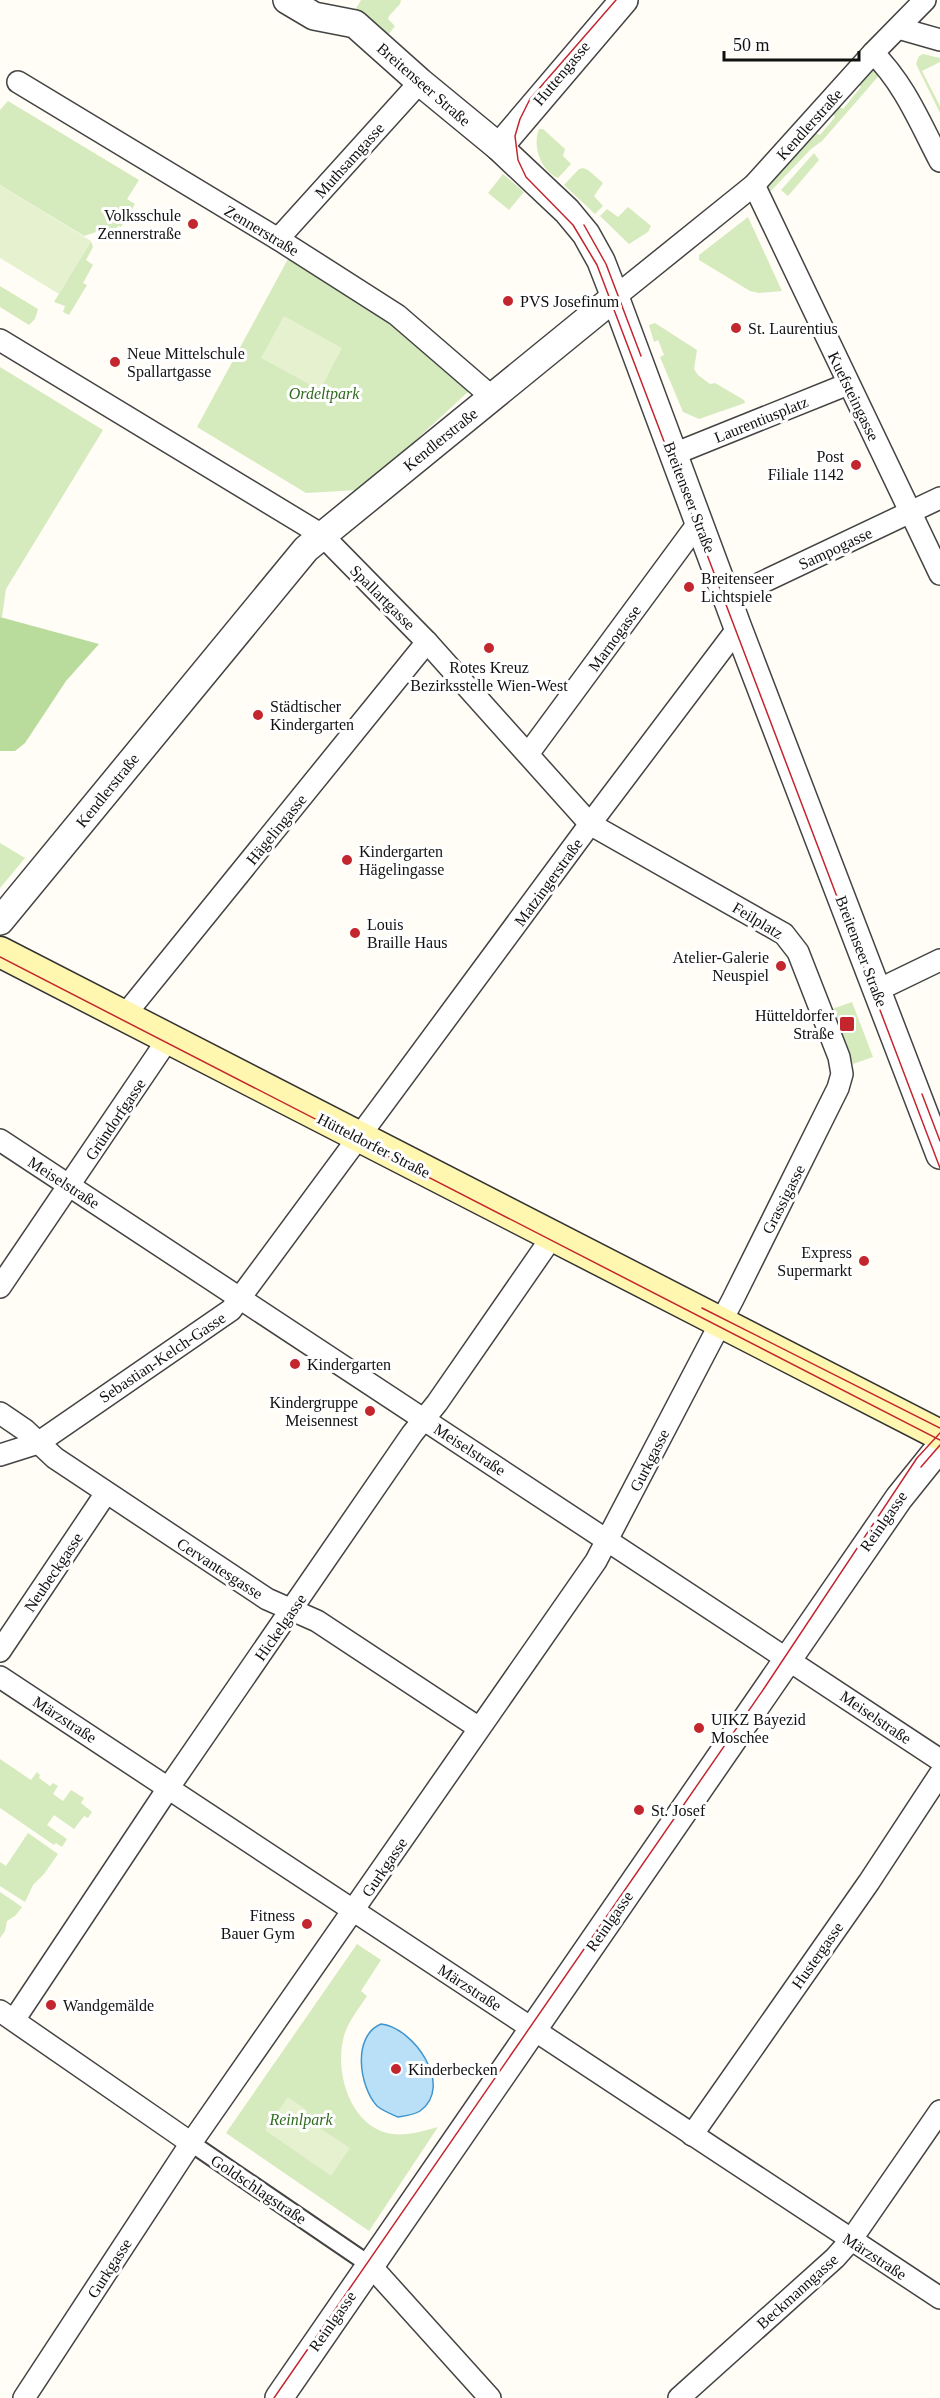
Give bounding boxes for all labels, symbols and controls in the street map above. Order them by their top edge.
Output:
scale bar [724,24,859,62]
text: 50 m [733,35,770,55]
street label: Huttengasse [530,38,594,109]
street label: Breitenseer Straße [374,39,474,129]
street label: Kendlerstraße [773,85,846,163]
street label: Muthsamgasse [311,119,388,202]
street label: Zennerstraße [222,202,302,259]
place label: Volksschule Zennerstraße [97,207,181,242]
marker: Volksschule Zennerstraße [186,217,200,231]
place label: PVS Josefinum [520,293,620,310]
marker: PVS Josefinum [501,294,515,308]
place label: St. Laurentius [748,320,838,337]
marker: St. Laurentius [729,321,743,335]
place label: Neue Mittelschule Spallartgasse [127,345,245,381]
street label: Kuefsteingasse [824,349,882,444]
marker: Neue Mittelschule Spallartgasse [108,355,122,369]
park label: Ordeltpark [289,385,360,403]
street label: Laurentiusplatz [712,393,811,447]
street label: Kendlerstraße [400,405,481,474]
street label: Breitenseer Straße [661,439,719,555]
place label: Post Filiale 1142 [768,448,845,483]
marker: Post Filiale 1142 [849,458,863,472]
street label: Sampogasse [796,524,875,574]
street label: Spallartgasse [346,561,419,634]
place label: Breitenseer Lichtspiele [701,570,775,606]
marker: Breitenseer Lichtspiele [682,580,696,594]
street label: Marnogasse [585,602,645,675]
marker: Rotes Kreuz Bezirksstelle Wien-West [482,641,496,655]
place label: Rotes Kreuz Bezirksstelle Wien-West [410,659,568,694]
place label: Städtischer Kindergarten [270,698,354,734]
marker: Städtischer Kindergarten [251,708,265,722]
street label: Kendlerstraße [73,750,142,831]
street label: Hägelingasse [243,791,311,868]
street label: Matzingerstraße [511,835,587,930]
place label: Kindergarten Hägelingasse [359,843,444,879]
marker: Kindergarten Hägelingasse [340,853,354,867]
street label: Breitenseer Straße [833,893,891,1009]
street label: Feilplatz [729,899,786,943]
place label: Louis Braille Haus [367,916,447,951]
marker: Louis Braille Haus [348,926,362,940]
place label: Atelier-Galerie Neuspiel [672,949,770,985]
marker: Atelier-Galerie Neuspiel [774,959,788,973]
place label: Hütteldorfer Straße [755,1007,835,1042]
marker: Hütteldorfer Straße [838,1015,856,1033]
street label: Gründorfgasse [82,1075,150,1164]
street label: Hütteldorfer Straße [315,1110,433,1181]
street label: Meiselstraße [25,1153,103,1212]
street label: Grassigasse [759,1162,809,1237]
place label: Express Supermarkt [777,1244,853,1280]
marker: Express Supermarkt [857,1254,871,1268]
street label: Sebastian-Kelch-Gasse [96,1309,229,1406]
place label: Kindergarten [307,1356,391,1374]
marker: Kindergarten [288,1357,302,1371]
place label: Kindergruppe Meisennest [269,1394,359,1429]
marker: Kindergruppe Meisennest [363,1404,377,1418]
street label: Meiselstraße [431,1420,509,1479]
street label: Gurkgasse [627,1426,673,1495]
street label: Reinlgasse [857,1488,911,1555]
street label: Neubeckgasse [21,1530,87,1616]
street label: Cervantesgasse [173,1534,266,1603]
street label: Hickelgasse [251,1591,310,1664]
street label: Meiselstraße [837,1688,914,1747]
street label: Märzstraße [30,1693,100,1746]
place label: UIKZ Bayezid Moschee [711,1711,806,1746]
marker: UIKZ Bayezid Moschee [692,1721,706,1735]
place label: St. Josef [651,1802,706,1819]
marker: St. Josef [632,1803,646,1817]
street label: Gurkgasse [358,1835,411,1901]
street label: Reinlgasse [583,1888,637,1955]
place label: Fitness Bauer Gym [221,1907,296,1943]
marker: Fitness Bauer Gym [300,1917,314,1931]
street label: Hustergasse [788,1919,847,1992]
street label: Märzstraße [435,1961,505,2014]
place label: Wandgemälde [63,1997,154,2015]
marker: Wandgemälde [44,1998,58,2012]
place label: Kinderbecken [408,2061,498,2078]
marker: Kinderbecken [389,2062,403,2076]
park label: Reinlpark [268,2111,333,2129]
street label: Goldschlagstraße [207,2151,310,2228]
street label: Märzstraße [840,2230,910,2283]
street label: Gurkgasse [84,2235,136,2302]
street label: Beckmanngasse [753,2251,842,2333]
street label: Reinlgasse [306,2288,360,2355]

